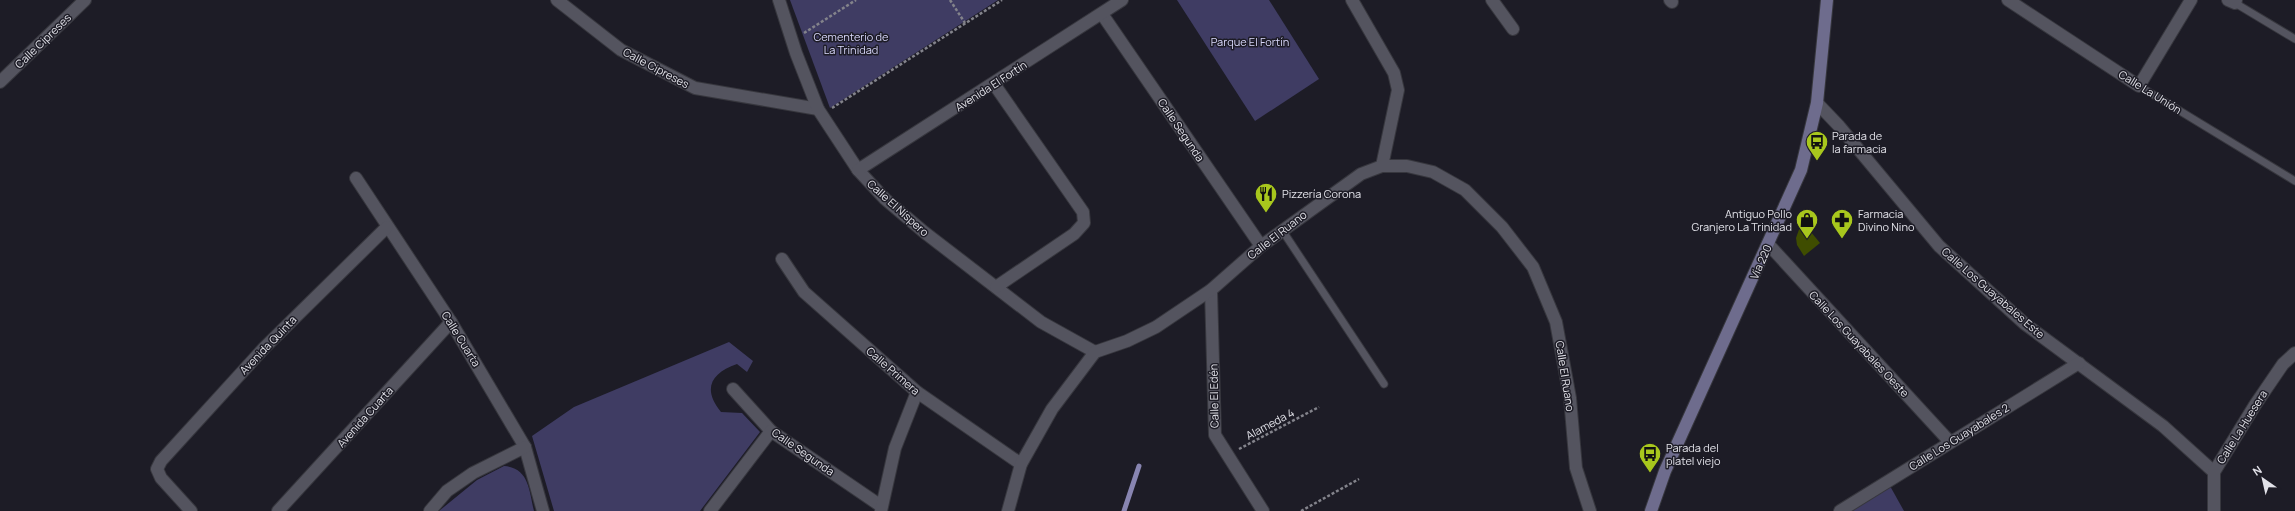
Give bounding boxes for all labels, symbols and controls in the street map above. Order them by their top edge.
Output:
street label: Calle Cipreses [11,10,74,71]
park label: Cementerio de La Trinidad [813,29,889,57]
park label: Parque El Fortín [1211,34,1289,49]
street label: Calle Cipreses [620,44,692,91]
street label: Avenida El Fortín [952,57,1029,114]
street label: Calle La Unión [2116,66,2185,117]
street label: Calle Segunda [1155,95,1208,164]
place label: Parada de la farmacia [1832,128,1887,156]
bus stop icon: Parada de la farmacia [1804,129,1830,162]
street label: Calle El Níspero [864,176,933,240]
restaurant icon: Pizzería Corona [1253,181,1279,214]
place label: Pizzería Corona [1282,186,1361,201]
street label: Calle El Ruano [1244,206,1310,262]
place label: Antiguo Pollo Granjero La Trinidad [1691,206,1792,234]
place label: Farmacia Divino Nino [1858,206,1915,234]
shop icon: Antiguo Pollo Granjero La Trinidad [1794,207,1820,240]
pharmacy icon: Farmacia Divino Nino [1829,207,1855,240]
street label: Vía 220 [1746,242,1775,282]
street label: Calle Los Guayabales Este [1939,244,2048,342]
street label: Calle Los Guayabales Oeste [1806,287,1913,400]
street label: Calle Cuarta [438,308,484,369]
street label: Avenida Quinta [236,312,300,377]
street label: Calle El Ruano [1553,340,1579,413]
street label: Calle Primera [863,343,923,398]
street label: Calle El Edén [1205,364,1222,428]
street label: Avenida Cuarta [333,383,396,450]
street label: Calle La Huesera [2213,387,2270,466]
street label: Calle Los Guayabales 2 [1906,400,2012,474]
street label: Alameda 4 [1243,405,1297,443]
street label: Calle Segunda [769,424,838,479]
place label: Parada del platel viejo [1666,440,1721,468]
bus stop icon: Parada del platel viejo [1637,441,1663,474]
north arrow [2243,459,2283,499]
text: N [2250,462,2265,479]

